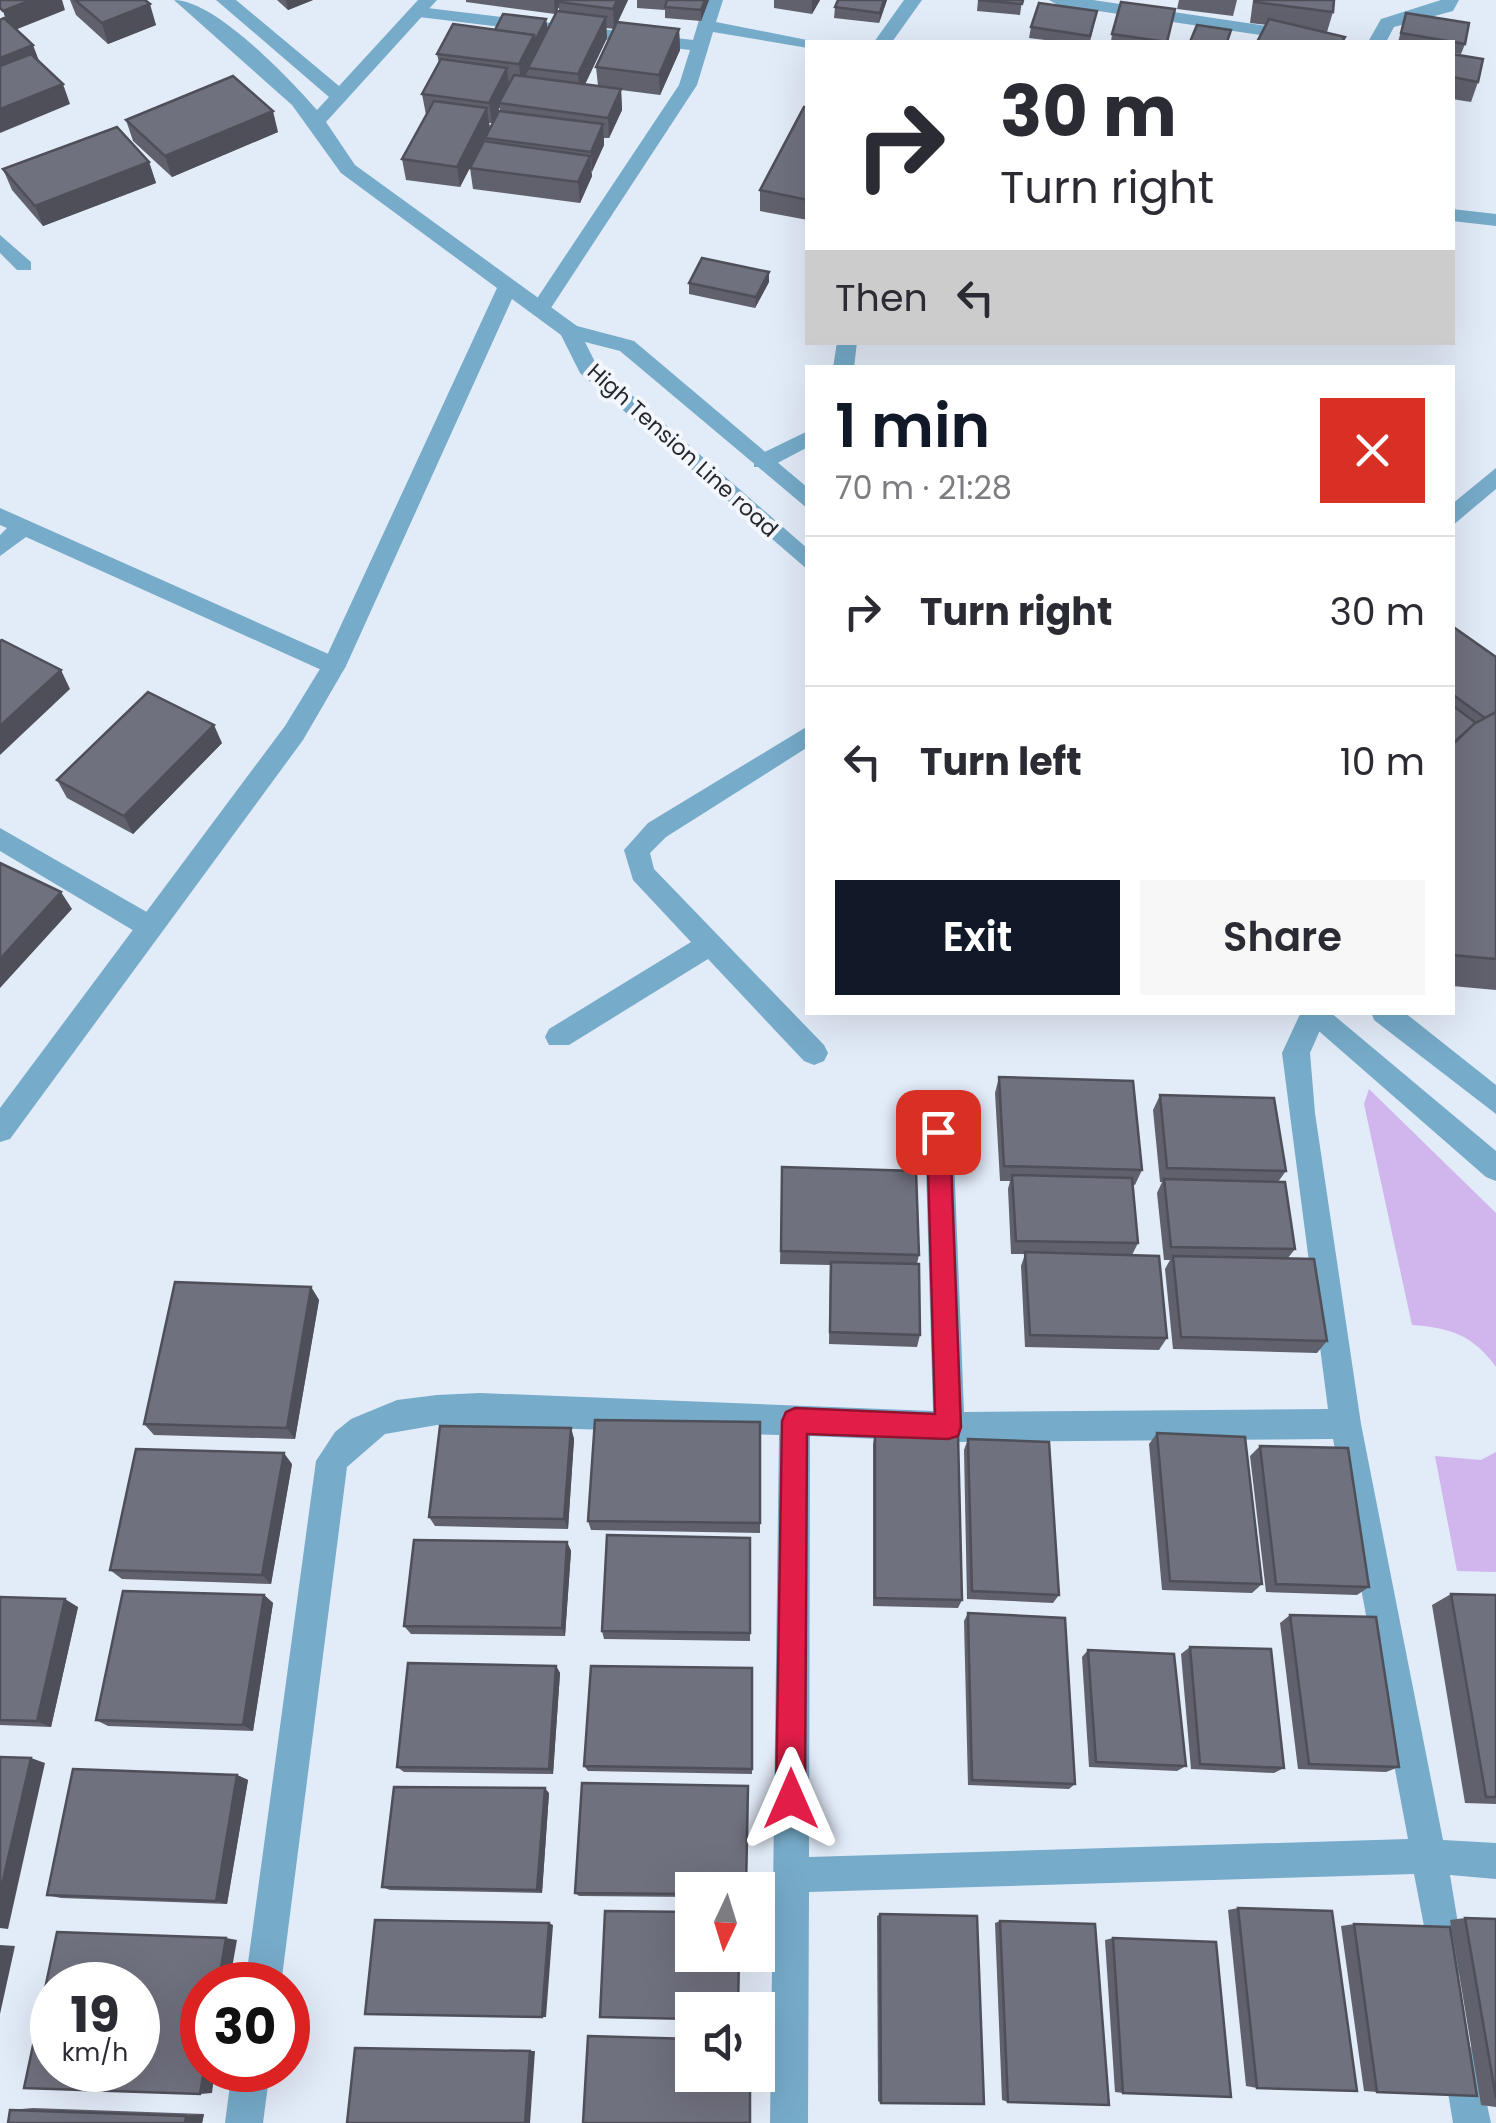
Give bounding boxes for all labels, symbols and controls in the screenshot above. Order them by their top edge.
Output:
text: 30 m [1000,62,1177,161]
icon: right [835,80,965,210]
text: Turn right [1000,156,1214,219]
icon: left [948,270,1003,325]
text: Then [835,271,928,324]
street label: High Tension Line road [581,356,785,544]
text: 1 min [835,384,990,468]
button: close [1320,398,1425,503]
text: 70 m · 21:28 [835,465,1012,510]
icon: right [835,584,890,639]
text: Turn right [920,585,1112,638]
text: 30 m [1329,585,1425,638]
icon: left [835,734,890,789]
text: Turn left [920,735,1082,788]
text: 10 m [1340,735,1425,788]
button: Exit [835,880,1120,995]
button: Share [1140,880,1425,995]
pin [896,1090,981,1175]
icon: arrive [911,1105,966,1160]
position arrow [739,1747,843,1851]
north arrow [675,1872,775,1972]
map controls [675,1872,775,2092]
speed limit sign: 30 [180,1962,310,2092]
text: 19 [70,1979,120,2050]
button: sound [675,1992,775,2092]
text: km/h [62,2035,128,2070]

